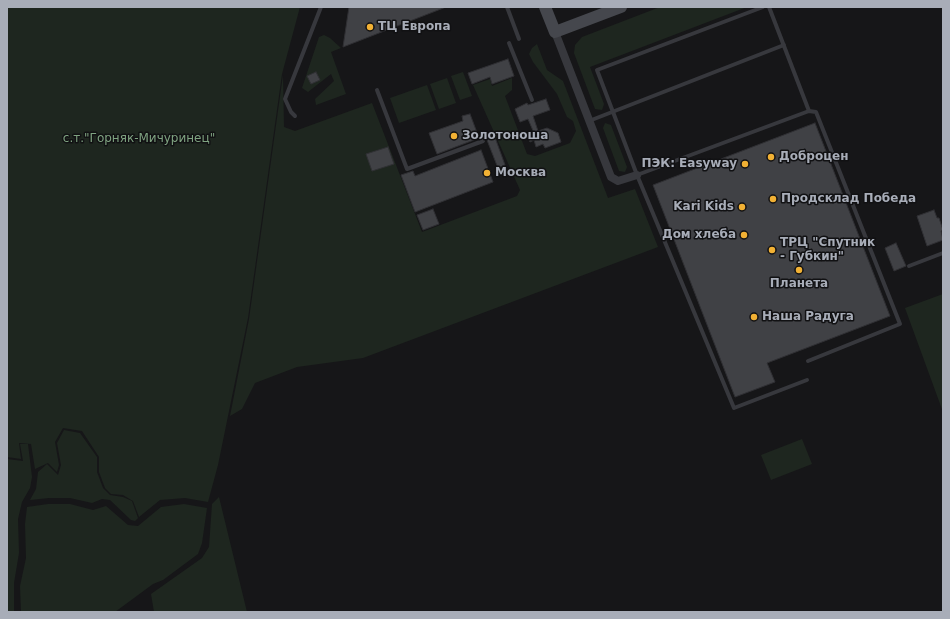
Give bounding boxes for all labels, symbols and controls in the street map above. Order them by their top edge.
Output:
place label: ТЦ Европа [378,20,451,34]
marker: ТЦ Европа [365,22,375,32]
place label: Золотоноша [462,129,548,143]
marker: Золотоноша [449,131,459,141]
park label: с.т."Горняк-Мичуринец" [63,132,215,146]
place label: Доброцен [779,150,848,164]
marker: Доброцен [766,152,776,162]
place label: ПЭК: Easyway [641,157,737,171]
marker: ПЭК: Easyway [740,159,750,169]
place label: Москва [495,166,546,180]
marker: Москва [482,168,492,178]
place label: Продсклад Победа [781,192,916,206]
marker: Продсклад Победа [768,194,778,204]
place label: Kari Kids [673,200,734,214]
marker: Kari Kids [737,202,747,212]
place label: Дом хлеба [662,228,736,242]
marker: Дом хлеба [739,230,749,240]
place label: ТРЦ "Спутник - Губкин" [780,236,875,264]
marker: ТРЦ "Спутник - Губкин" [767,245,777,255]
marker: Планета [794,265,804,275]
place label: Планета [770,277,828,291]
place label: Наша Радуга [762,310,854,324]
marker: Наша Радуга [749,312,759,322]

